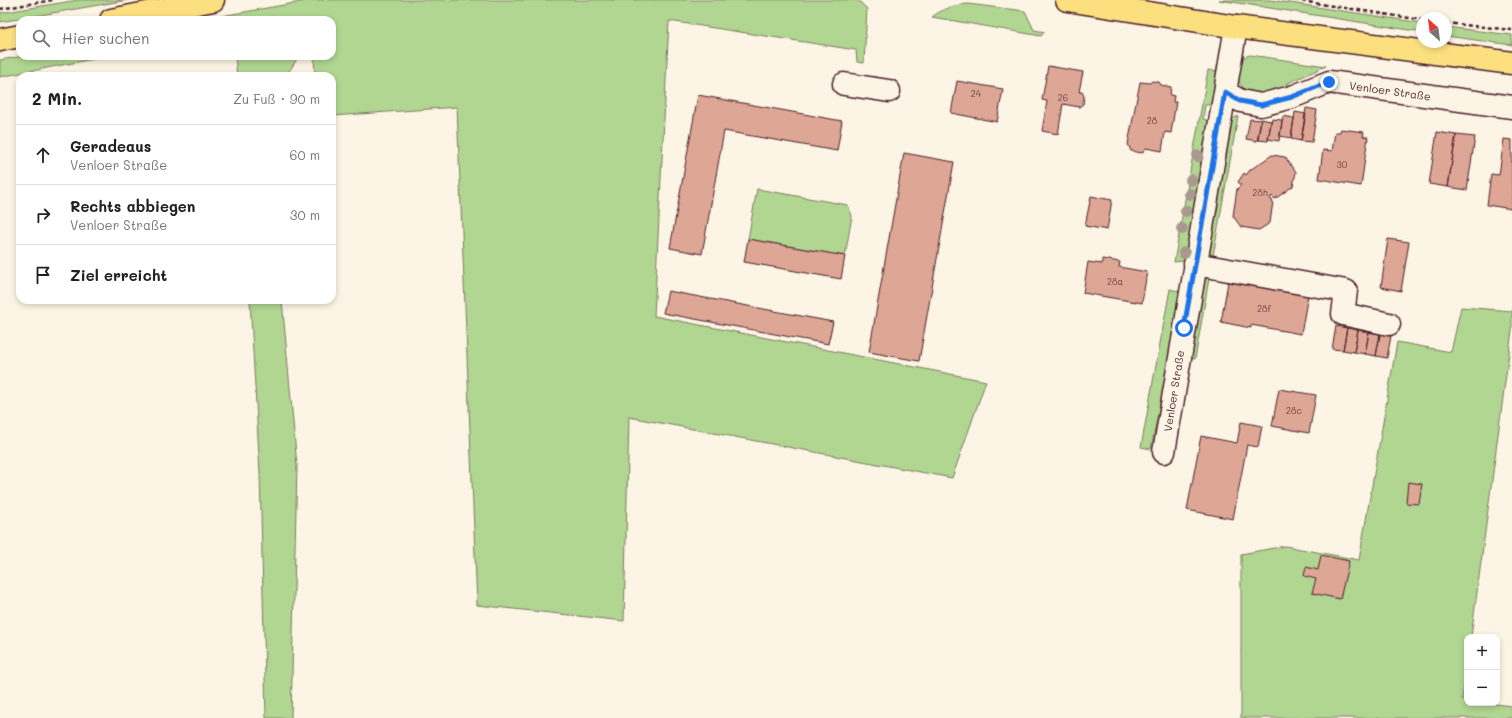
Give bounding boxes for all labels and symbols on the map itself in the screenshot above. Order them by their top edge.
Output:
north arrow [1416,12,1452,48]
route end [1320,73,1338,91]
street label: Venloer Straße [1348,77,1432,104]
house number: 24 [971,88,982,99]
house number: 26 [1058,92,1068,103]
house number: 28 [1147,115,1158,126]
house number: 30 [1337,159,1348,170]
house number: 28h [1252,187,1268,198]
house number: 28a [1107,276,1123,287]
house number: 28f [1257,303,1271,314]
route start [1175,319,1193,337]
street label: Venloer Straße [1160,349,1187,433]
house number: 28c [1286,405,1302,416]

